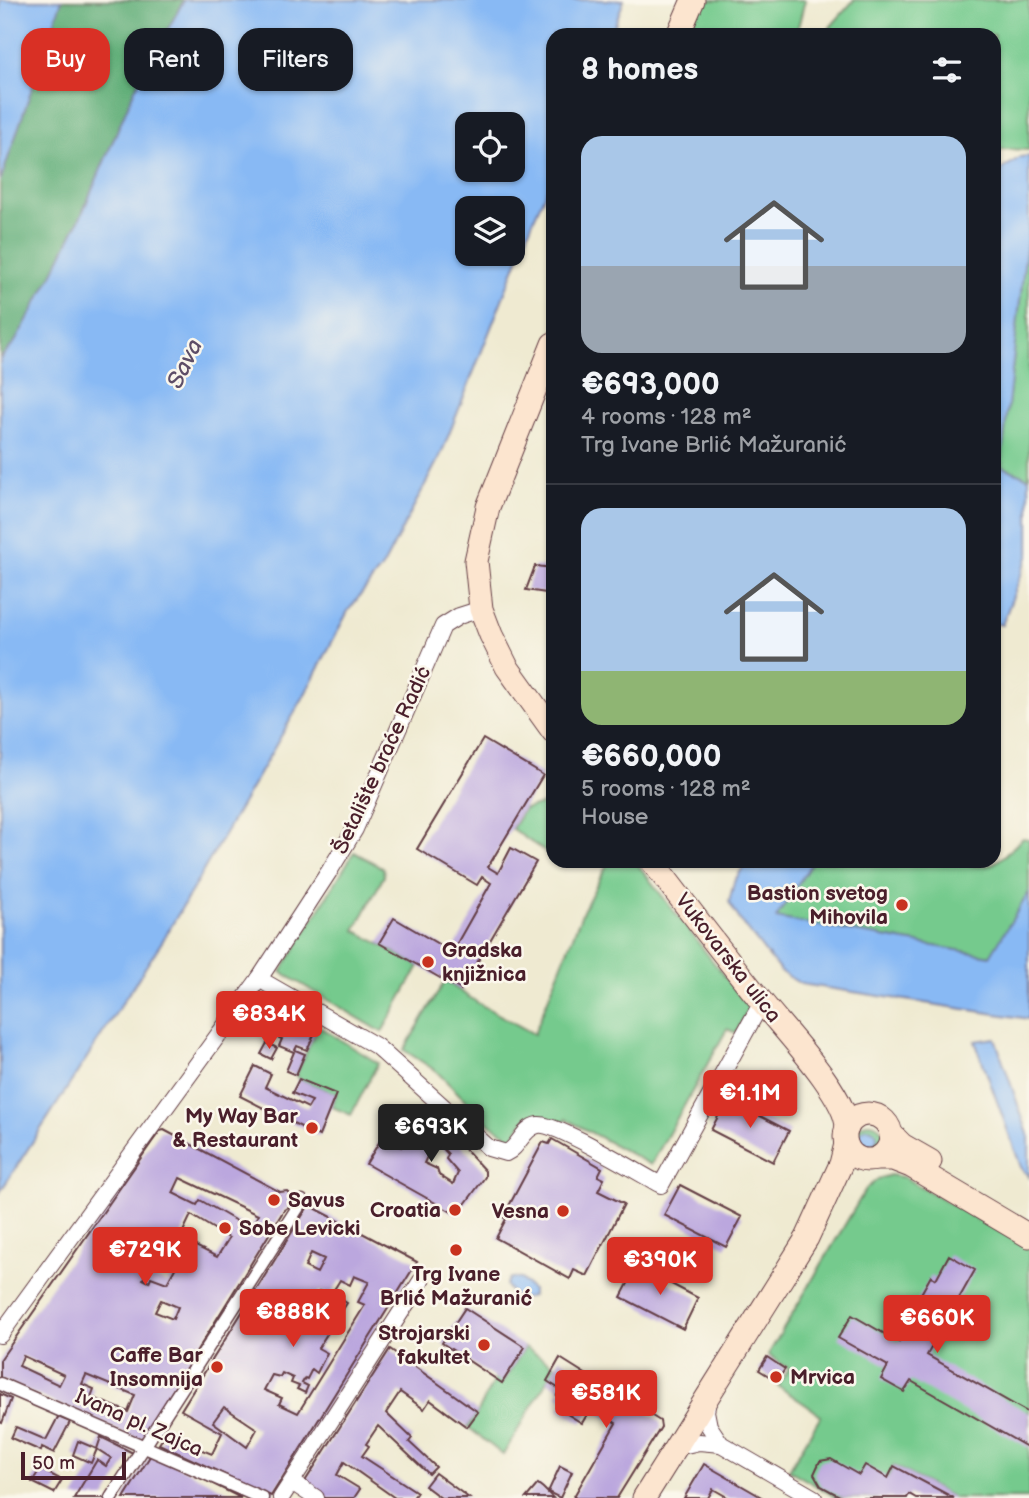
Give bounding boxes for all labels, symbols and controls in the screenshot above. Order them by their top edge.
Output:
chip: Buy [21,28,110,91]
chip: Rent [124,28,224,91]
chip: Filters [238,28,353,91]
icon: filters [928,51,966,89]
text: 8 homes [581,52,698,88]
map controls [455,112,525,266]
button: locate [455,112,525,182]
icon: home [711,182,837,308]
button: layers [455,196,525,266]
water label: Sava [161,335,209,393]
text: €693,000 [581,367,720,403]
text: 4 rooms · 128 m² [581,403,752,431]
text: Trg Ivane Brlić Mažuranić [581,431,847,459]
icon: home [711,554,837,680]
street label: Šetalište braće Radić [327,662,437,858]
text: €660,000 [581,739,721,775]
text: 5 rooms · 128 m² [581,775,751,803]
text: House [581,803,648,831]
place label: Bastion svetog Mihovila [747,881,888,930]
street label: Vukovarska ulica [670,888,786,1028]
marker: Bastion svetog Mihovila [894,897,910,913]
place label: Gradska knjižnica [442,938,527,987]
marker: Gradska knjižnica [420,954,436,970]
pin: €834K [220,992,318,1051]
text: €834K [232,1000,306,1028]
pin: €1.1M [701,1070,799,1130]
text: €1.1M [719,1079,781,1107]
place label: My Way Bar & Restaurant [172,1104,299,1153]
pin: €693K [382,1104,480,1164]
text: €693K [394,1113,468,1141]
marker: My Way Bar & Restaurant [304,1120,320,1136]
place label: Savus [288,1188,345,1213]
marker: Savus [266,1192,282,1208]
place label: Croatia [370,1198,441,1223]
place label: Vesna [492,1199,549,1224]
marker: Croatia [447,1202,463,1218]
marker: Vesna [555,1203,571,1219]
place label: Sobe Levicki [239,1216,360,1241]
marker: Sobe Levicki [217,1220,233,1236]
pin: €729K [96,1228,194,1287]
text: €729K [109,1236,181,1264]
pin: €390K [611,1238,709,1297]
marker: Trg Ivane Brlić Mažuranić [448,1242,464,1258]
text: €390K [623,1246,697,1274]
place label: Trg Ivane Brlić Mažuranić [380,1262,532,1311]
pin: €888K [244,1290,342,1349]
pin: €660K [888,1296,986,1355]
text: €888K [256,1298,330,1326]
text: €660K [899,1304,975,1332]
place label: Strojarski fakultet [378,1321,470,1370]
marker: Strojarski fakultet [476,1337,492,1353]
place label: Caffe Bar Insomnija [109,1343,204,1392]
marker: Caffe Bar Insomnija [209,1359,225,1375]
place label: Mrvica [790,1365,855,1390]
marker: Mrvica [768,1369,784,1385]
pin: €581K [557,1370,655,1430]
text: €581K [571,1379,641,1407]
street label: Ivana pl. Zajca [71,1384,207,1462]
scale bar [21,1449,126,1481]
text: 50 m [32,1452,75,1475]

